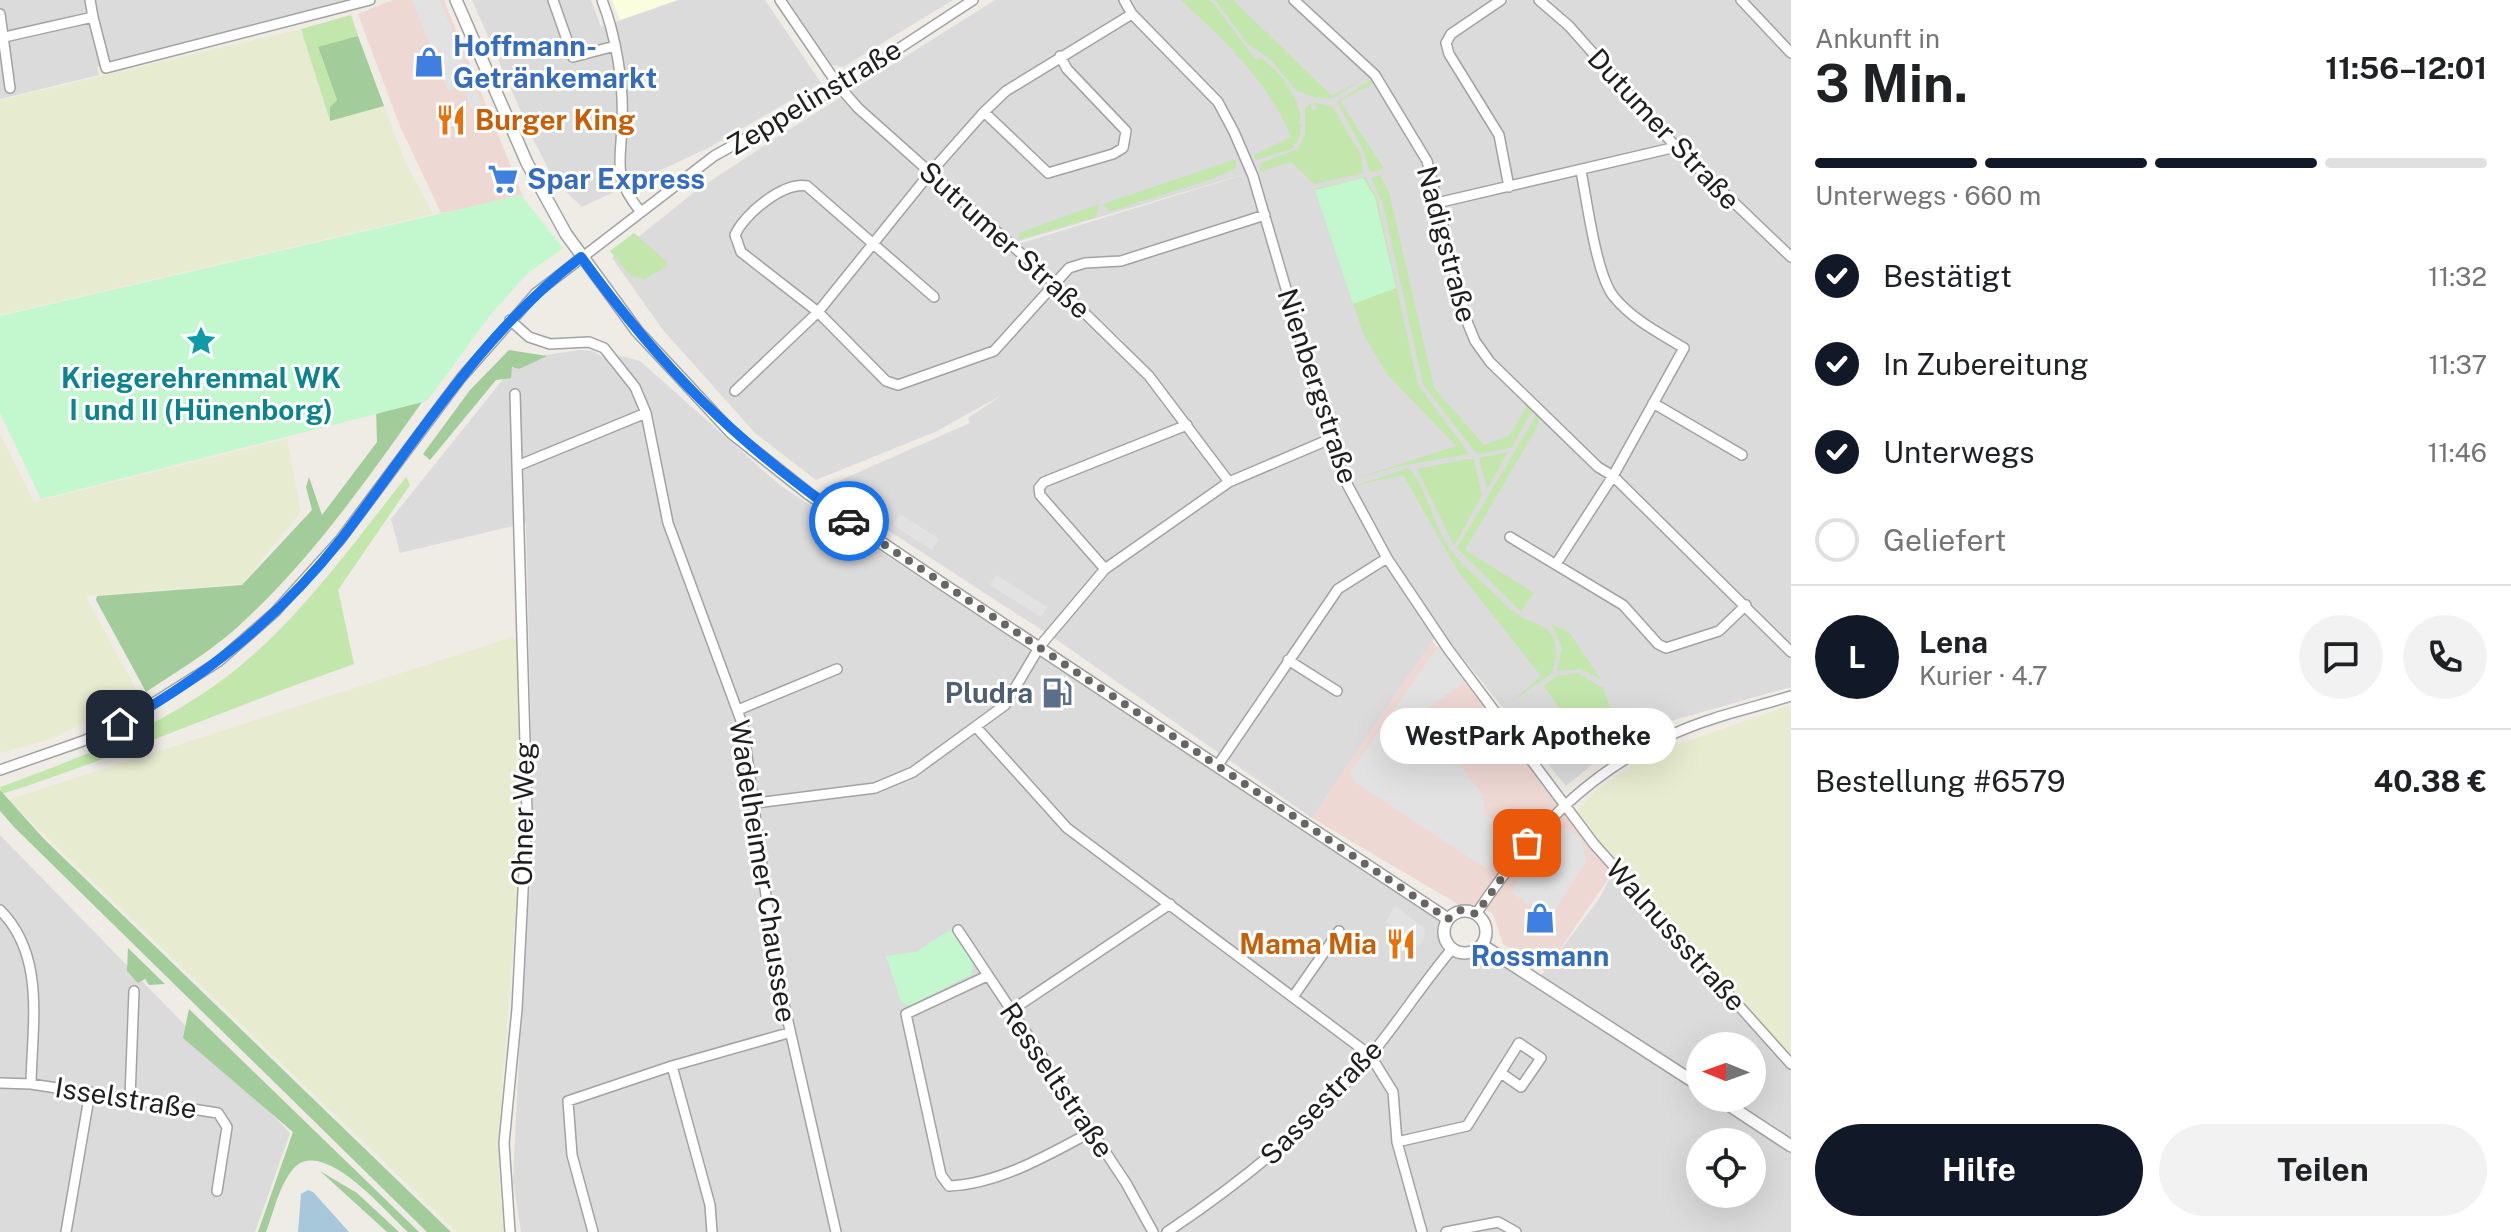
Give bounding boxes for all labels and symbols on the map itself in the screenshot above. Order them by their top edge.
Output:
place label: Hoffmann- Getränkemarkt [453,29,657,94]
street label: Zeppelinstraße [721,32,907,161]
street label: Dutumer Straße [1581,41,1747,216]
shop icon: Hoffmann- Getränkemarkt [412,45,446,79]
restaurant icon: Burger King [434,103,468,137]
place label: Burger King [475,103,635,136]
street label: Sutrumer Straße [913,154,1098,325]
supermarket icon: Spar Express [486,162,520,196]
place label: Spar Express [527,162,705,195]
street label: Nadigstraße [1411,162,1484,326]
street label: Nienbergstraße [1271,284,1366,488]
place icon: Kriegerehrenmal WK I und II (Hünenborg) [184,324,218,358]
place label: Kriegerehrenmal WK I und II (Hünenborg) [61,361,341,426]
courier [809,481,889,561]
place label: Pludra [945,676,1033,709]
fuel station icon: Pludra [1040,676,1074,710]
pin [86,690,154,758]
callout: WestPark Apotheke [1379,707,1675,763]
street label: Wadelheimer Chaussee [723,717,804,1025]
street label: Ohner Weg [505,742,540,886]
pin [1493,809,1561,877]
street label: Walnussstraße [1600,852,1753,1017]
shop icon: Rossmann [1523,901,1557,935]
place label: Mama Mia [1239,927,1377,960]
restaurant icon: Mama Mia [1384,927,1418,961]
place label: Rossmann [1471,939,1609,972]
street label: Resseltstraße [993,996,1121,1163]
street label: Sassestraße [1253,1032,1388,1171]
north arrow [1686,1032,1766,1112]
street label: Isselstraße [53,1070,199,1125]

